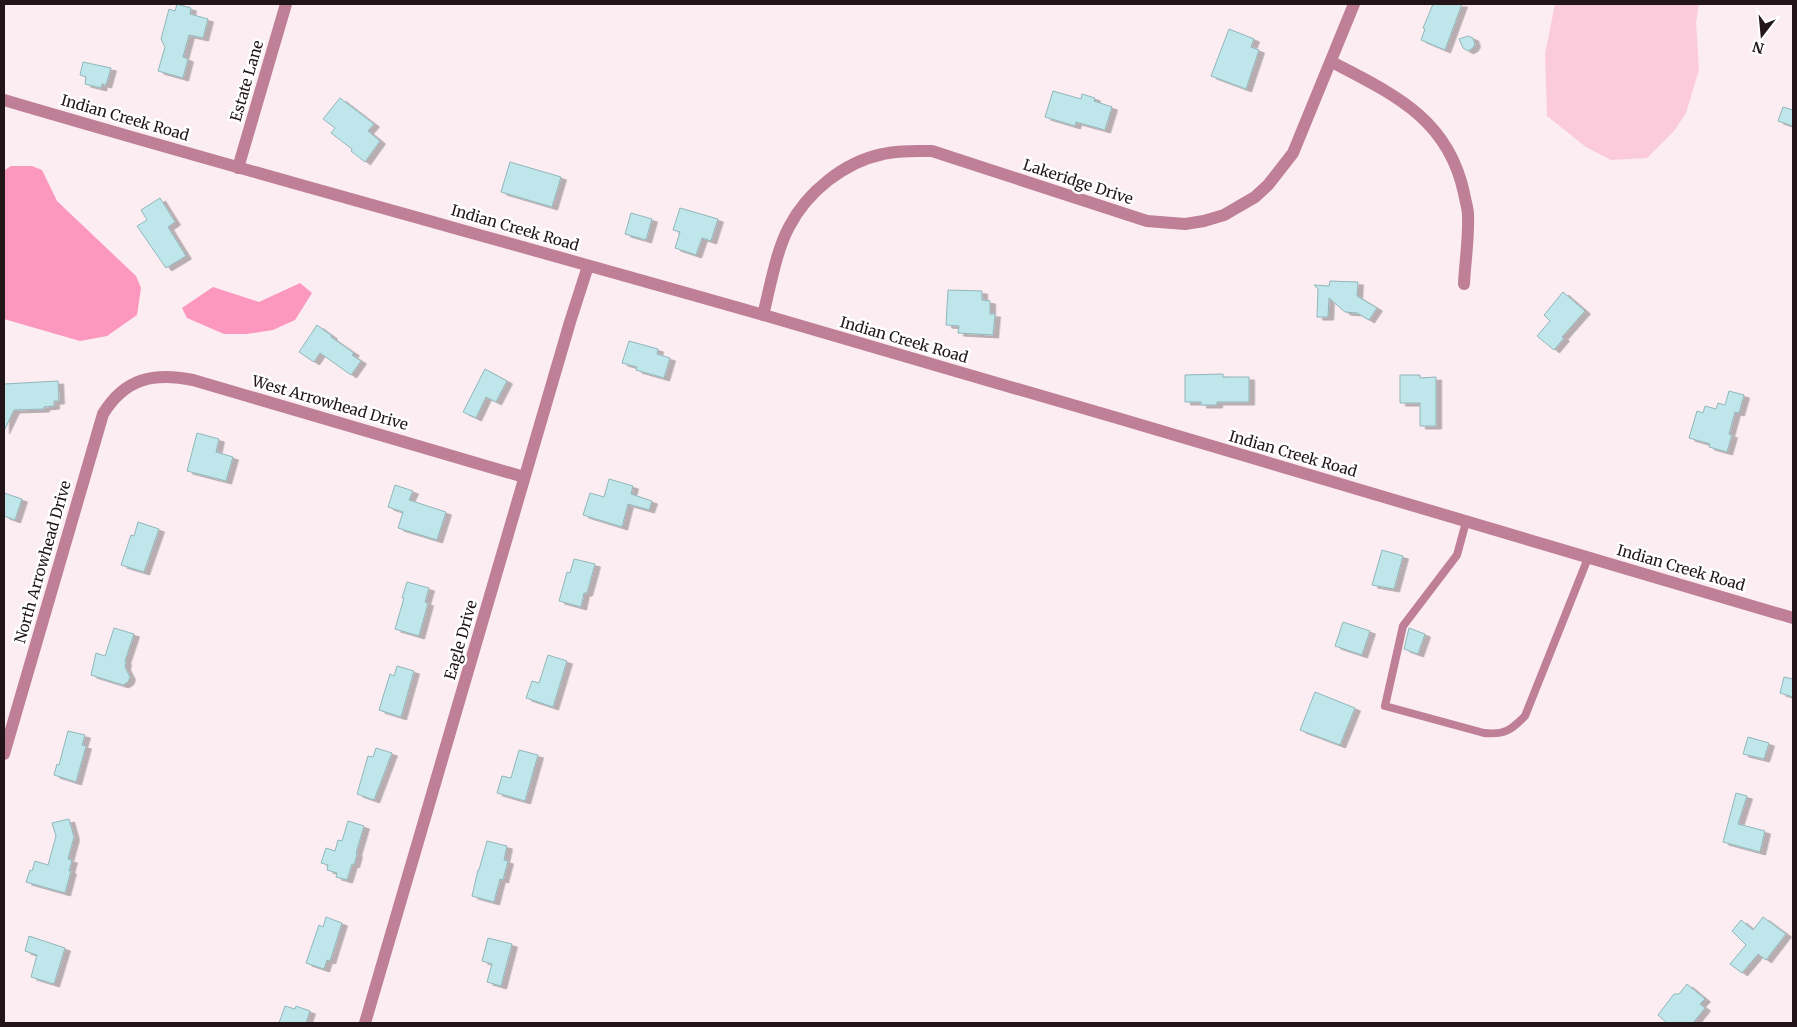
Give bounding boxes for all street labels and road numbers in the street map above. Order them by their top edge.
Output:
street label: Estate Lane [226,38,267,124]
street label: Indian Creek Road [59,90,191,145]
street label: Lakeridge Drive [1021,155,1136,208]
street label: Indian Creek Road [449,200,581,255]
street label: Indian Creek Road [838,312,970,367]
street label: West Arrowhead Drive [249,371,410,434]
street label: Indian Creek Road [1227,426,1359,481]
street label: North Arrowhead Drive [10,478,75,645]
street label: Indian Creek Road [1615,540,1747,595]
street label: Eagle Drive [440,598,481,682]

